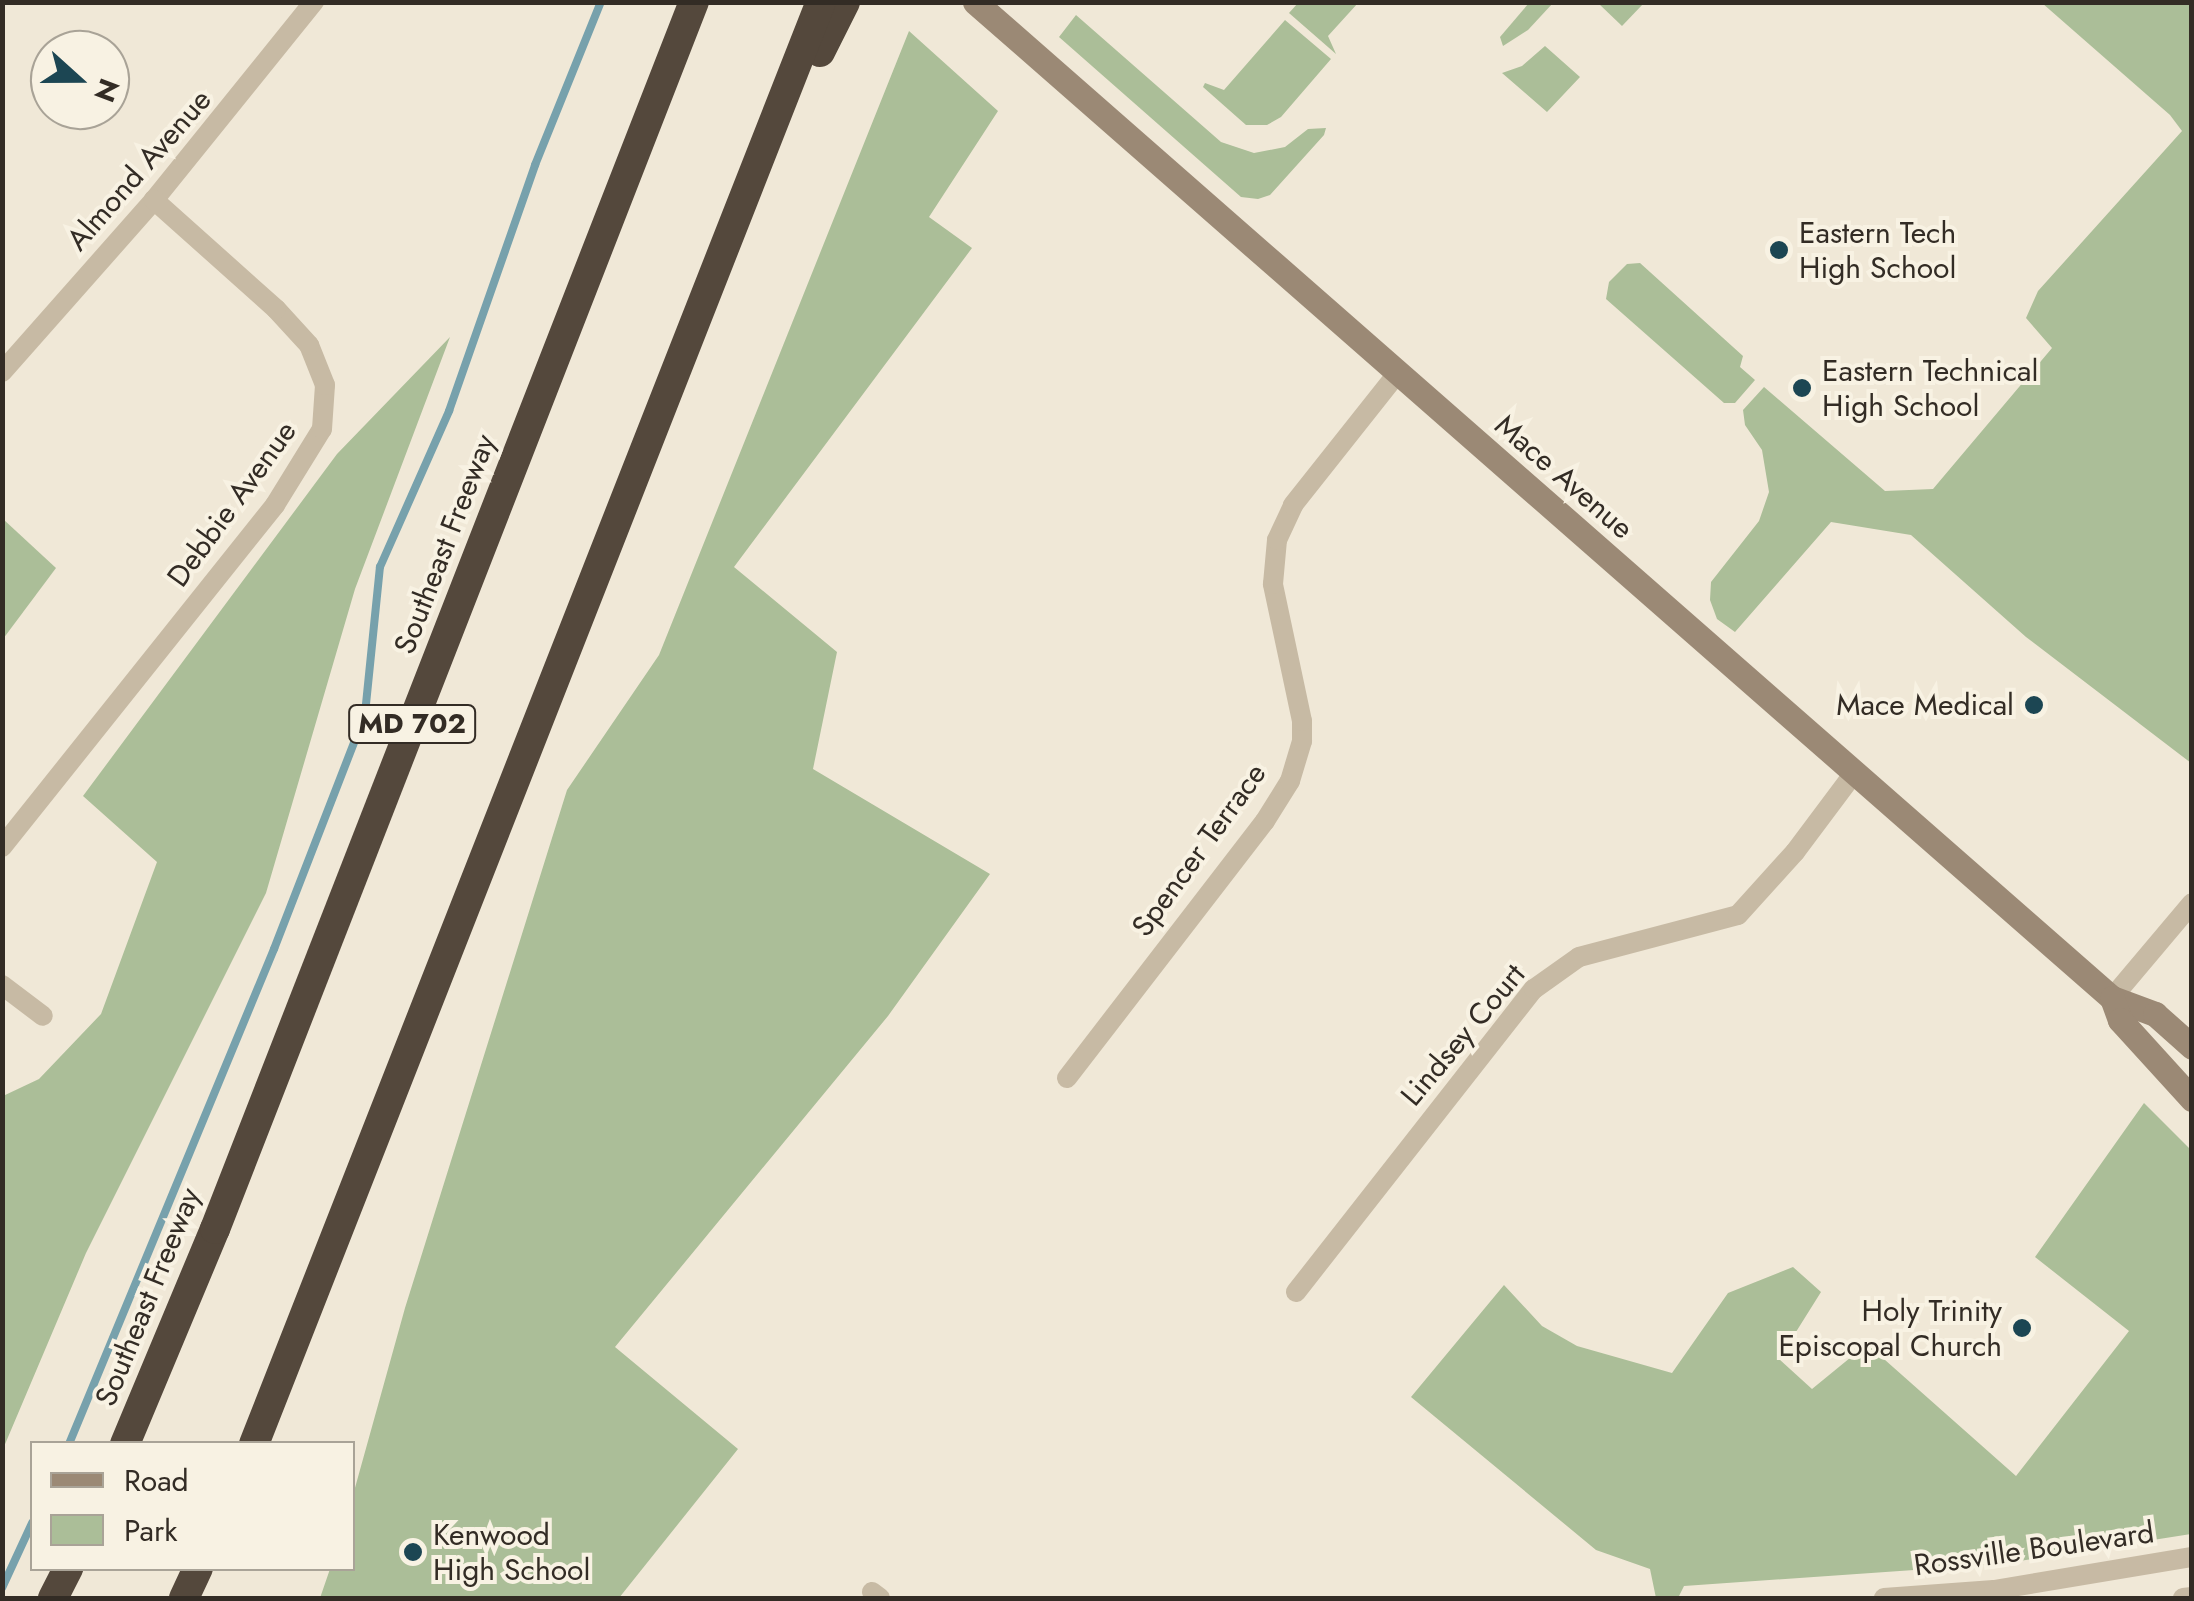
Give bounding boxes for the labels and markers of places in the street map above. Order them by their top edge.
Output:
place label: Eastern Tech High School [1799,215,1956,286]
marker: Eastern Tech High School [1768,239,1790,261]
place label: Eastern Technical High School [1822,353,2038,424]
marker: Eastern Technical High School [1791,377,1813,399]
place label: Mace Medical [1836,687,2014,723]
marker: Mace Medical [2023,694,2045,716]
place label: Holy Trinity Episcopal Church [1778,1293,2002,1364]
marker: Holy Trinity Episcopal Church [2011,1317,2033,1339]
place label: Kenwood High School [433,1517,590,1588]
marker: Kenwood High School [402,1541,424,1563]

